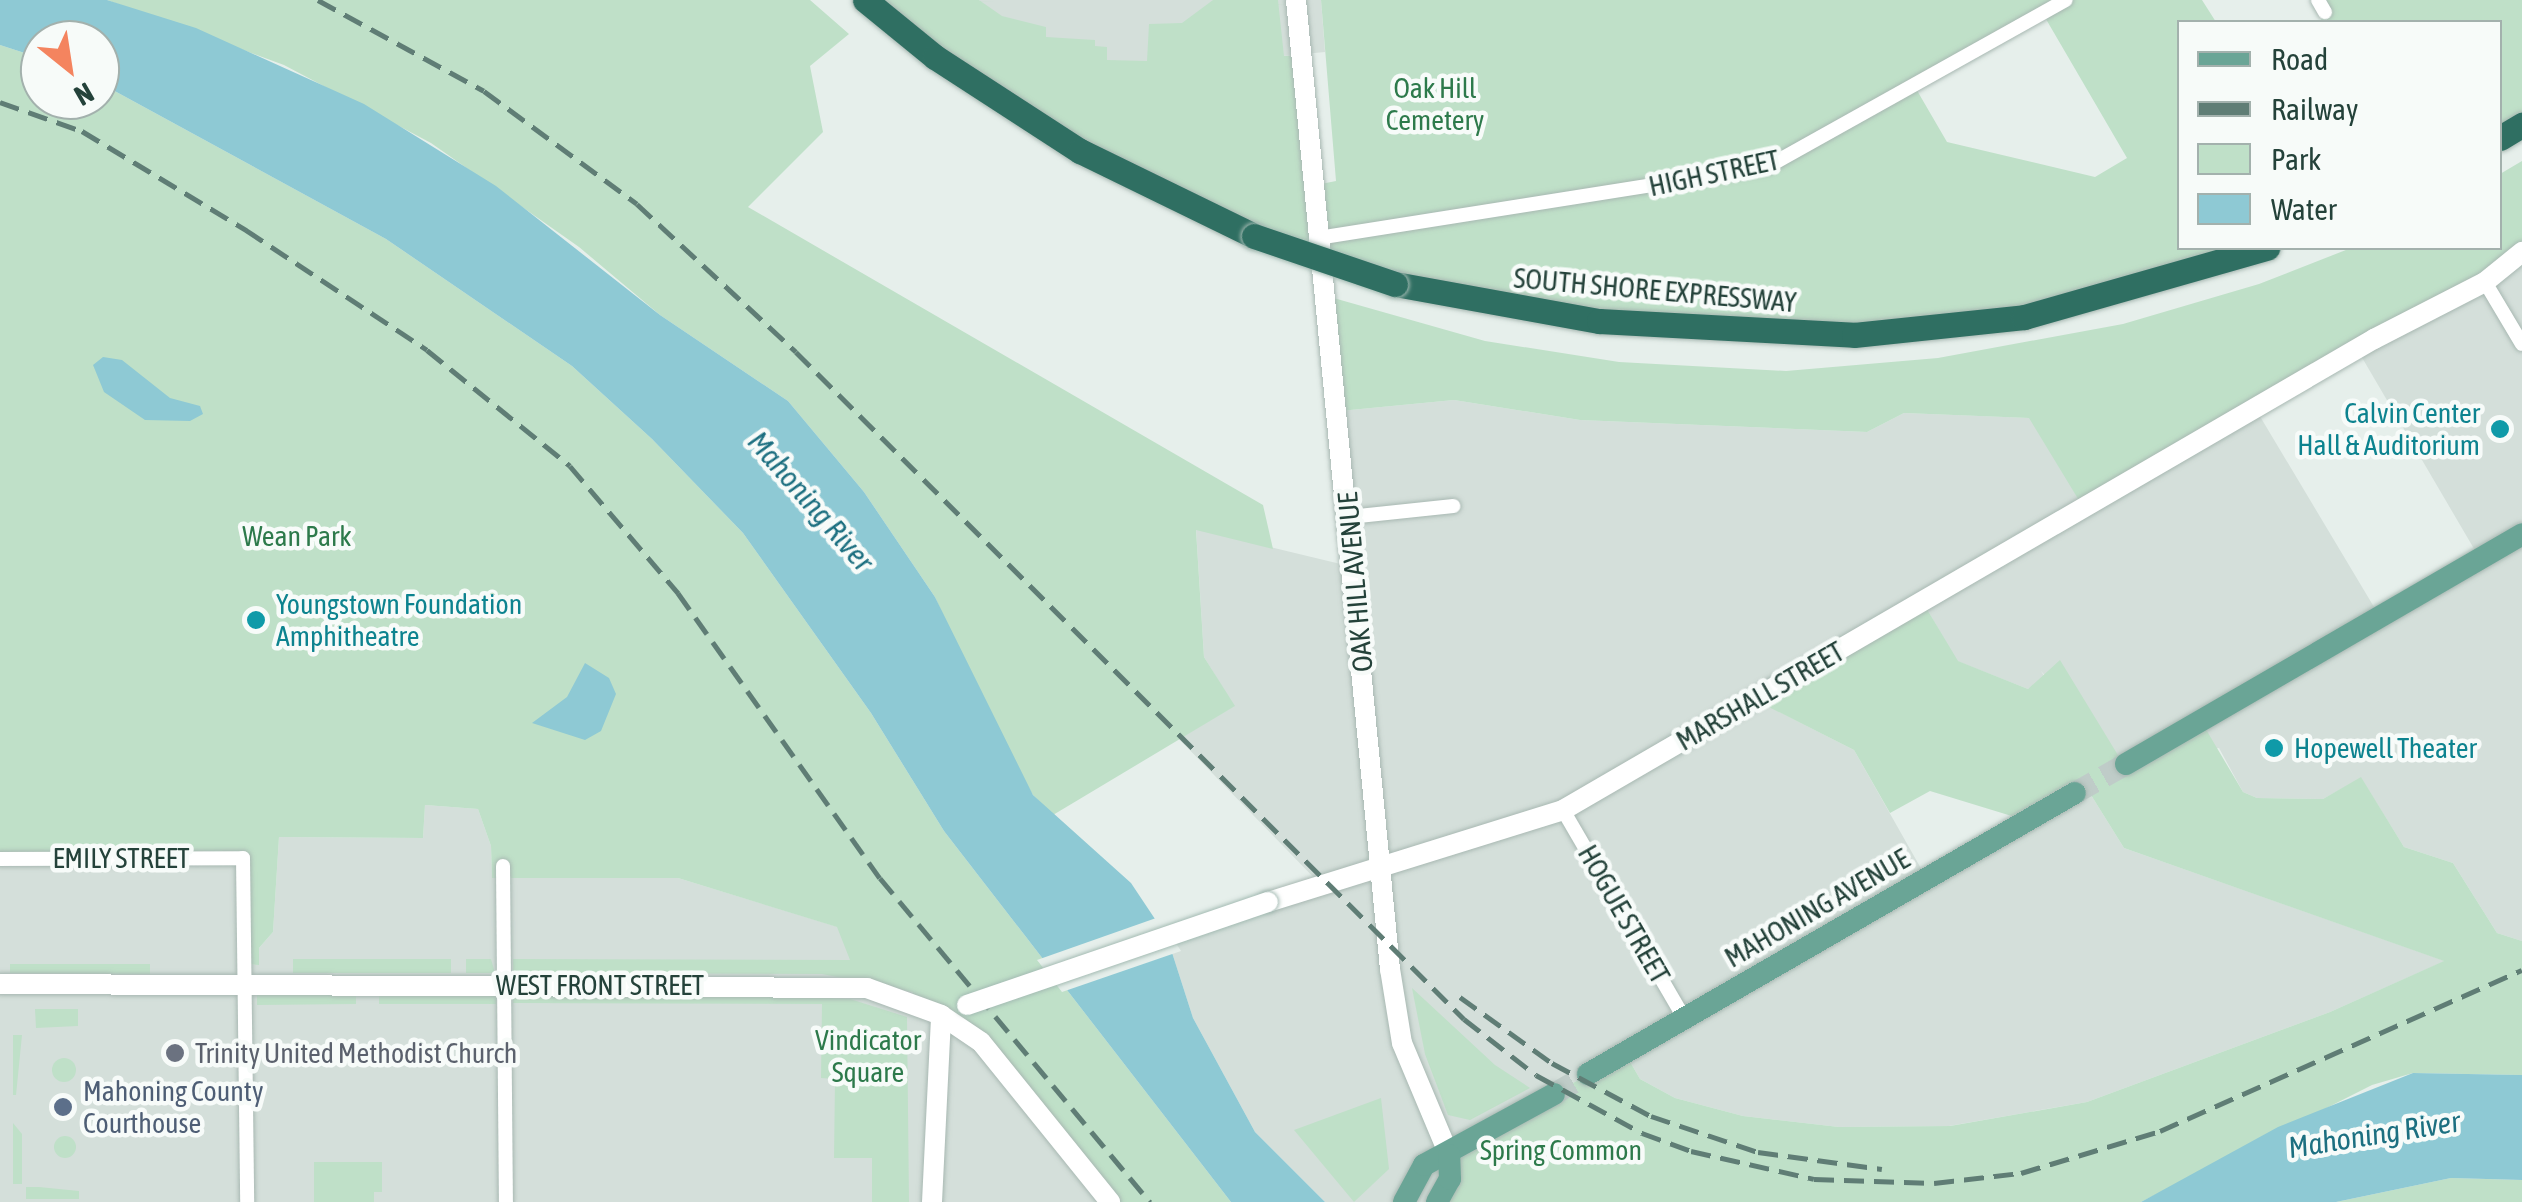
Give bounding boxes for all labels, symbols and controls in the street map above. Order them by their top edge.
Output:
north arrow [20,20,120,120]
legend [2177,20,2502,250]
text: Road [2271,42,2328,76]
park label: Oak Hill Cemetery [1386,71,1484,137]
text: N [69,76,99,112]
text: Railway [2271,92,2358,126]
text: Park [2271,142,2321,176]
street label: HIGH STREET [1646,143,1782,203]
text: Water [2271,192,2337,226]
street label: SOUTH SHORE EXPRESSWAY [1512,261,1798,319]
place label: Calvin Center Hall & Auditorium [2297,396,2480,462]
marker: Calvin Center Hall & Auditorium [2489,418,2511,440]
water label: Mahoning River [741,424,881,578]
street label: OAK HILL AVENUE [1330,491,1380,673]
park label: Wean Park [242,519,352,553]
place label: Youngstown Foundation Amphitheatre [276,587,522,653]
marker: Youngstown Foundation Amphitheatre [245,609,267,631]
street label: MARSHALL STREET [1670,634,1850,758]
place label: Hopewell Theater [2294,731,2477,765]
marker: Hopewell Theater [2263,737,2285,759]
street label: HOGUE STREET [1571,839,1677,989]
street label: EMILY STREET [52,841,190,875]
street label: MAHONING AVENUE [1719,842,1915,974]
street label: WEST FRONT STREET [496,968,704,1002]
park label: Vindicator Square [815,1023,921,1089]
place label: Trinity United Methodist Church [195,1036,517,1070]
marker: Trinity United Methodist Church [164,1042,186,1064]
place label: Mahoning County Courthouse [83,1074,263,1140]
marker: Mahoning County Courthouse [52,1096,74,1118]
water label: Mahoning River [2286,1103,2462,1165]
park label: Spring Common [1480,1133,1642,1167]

